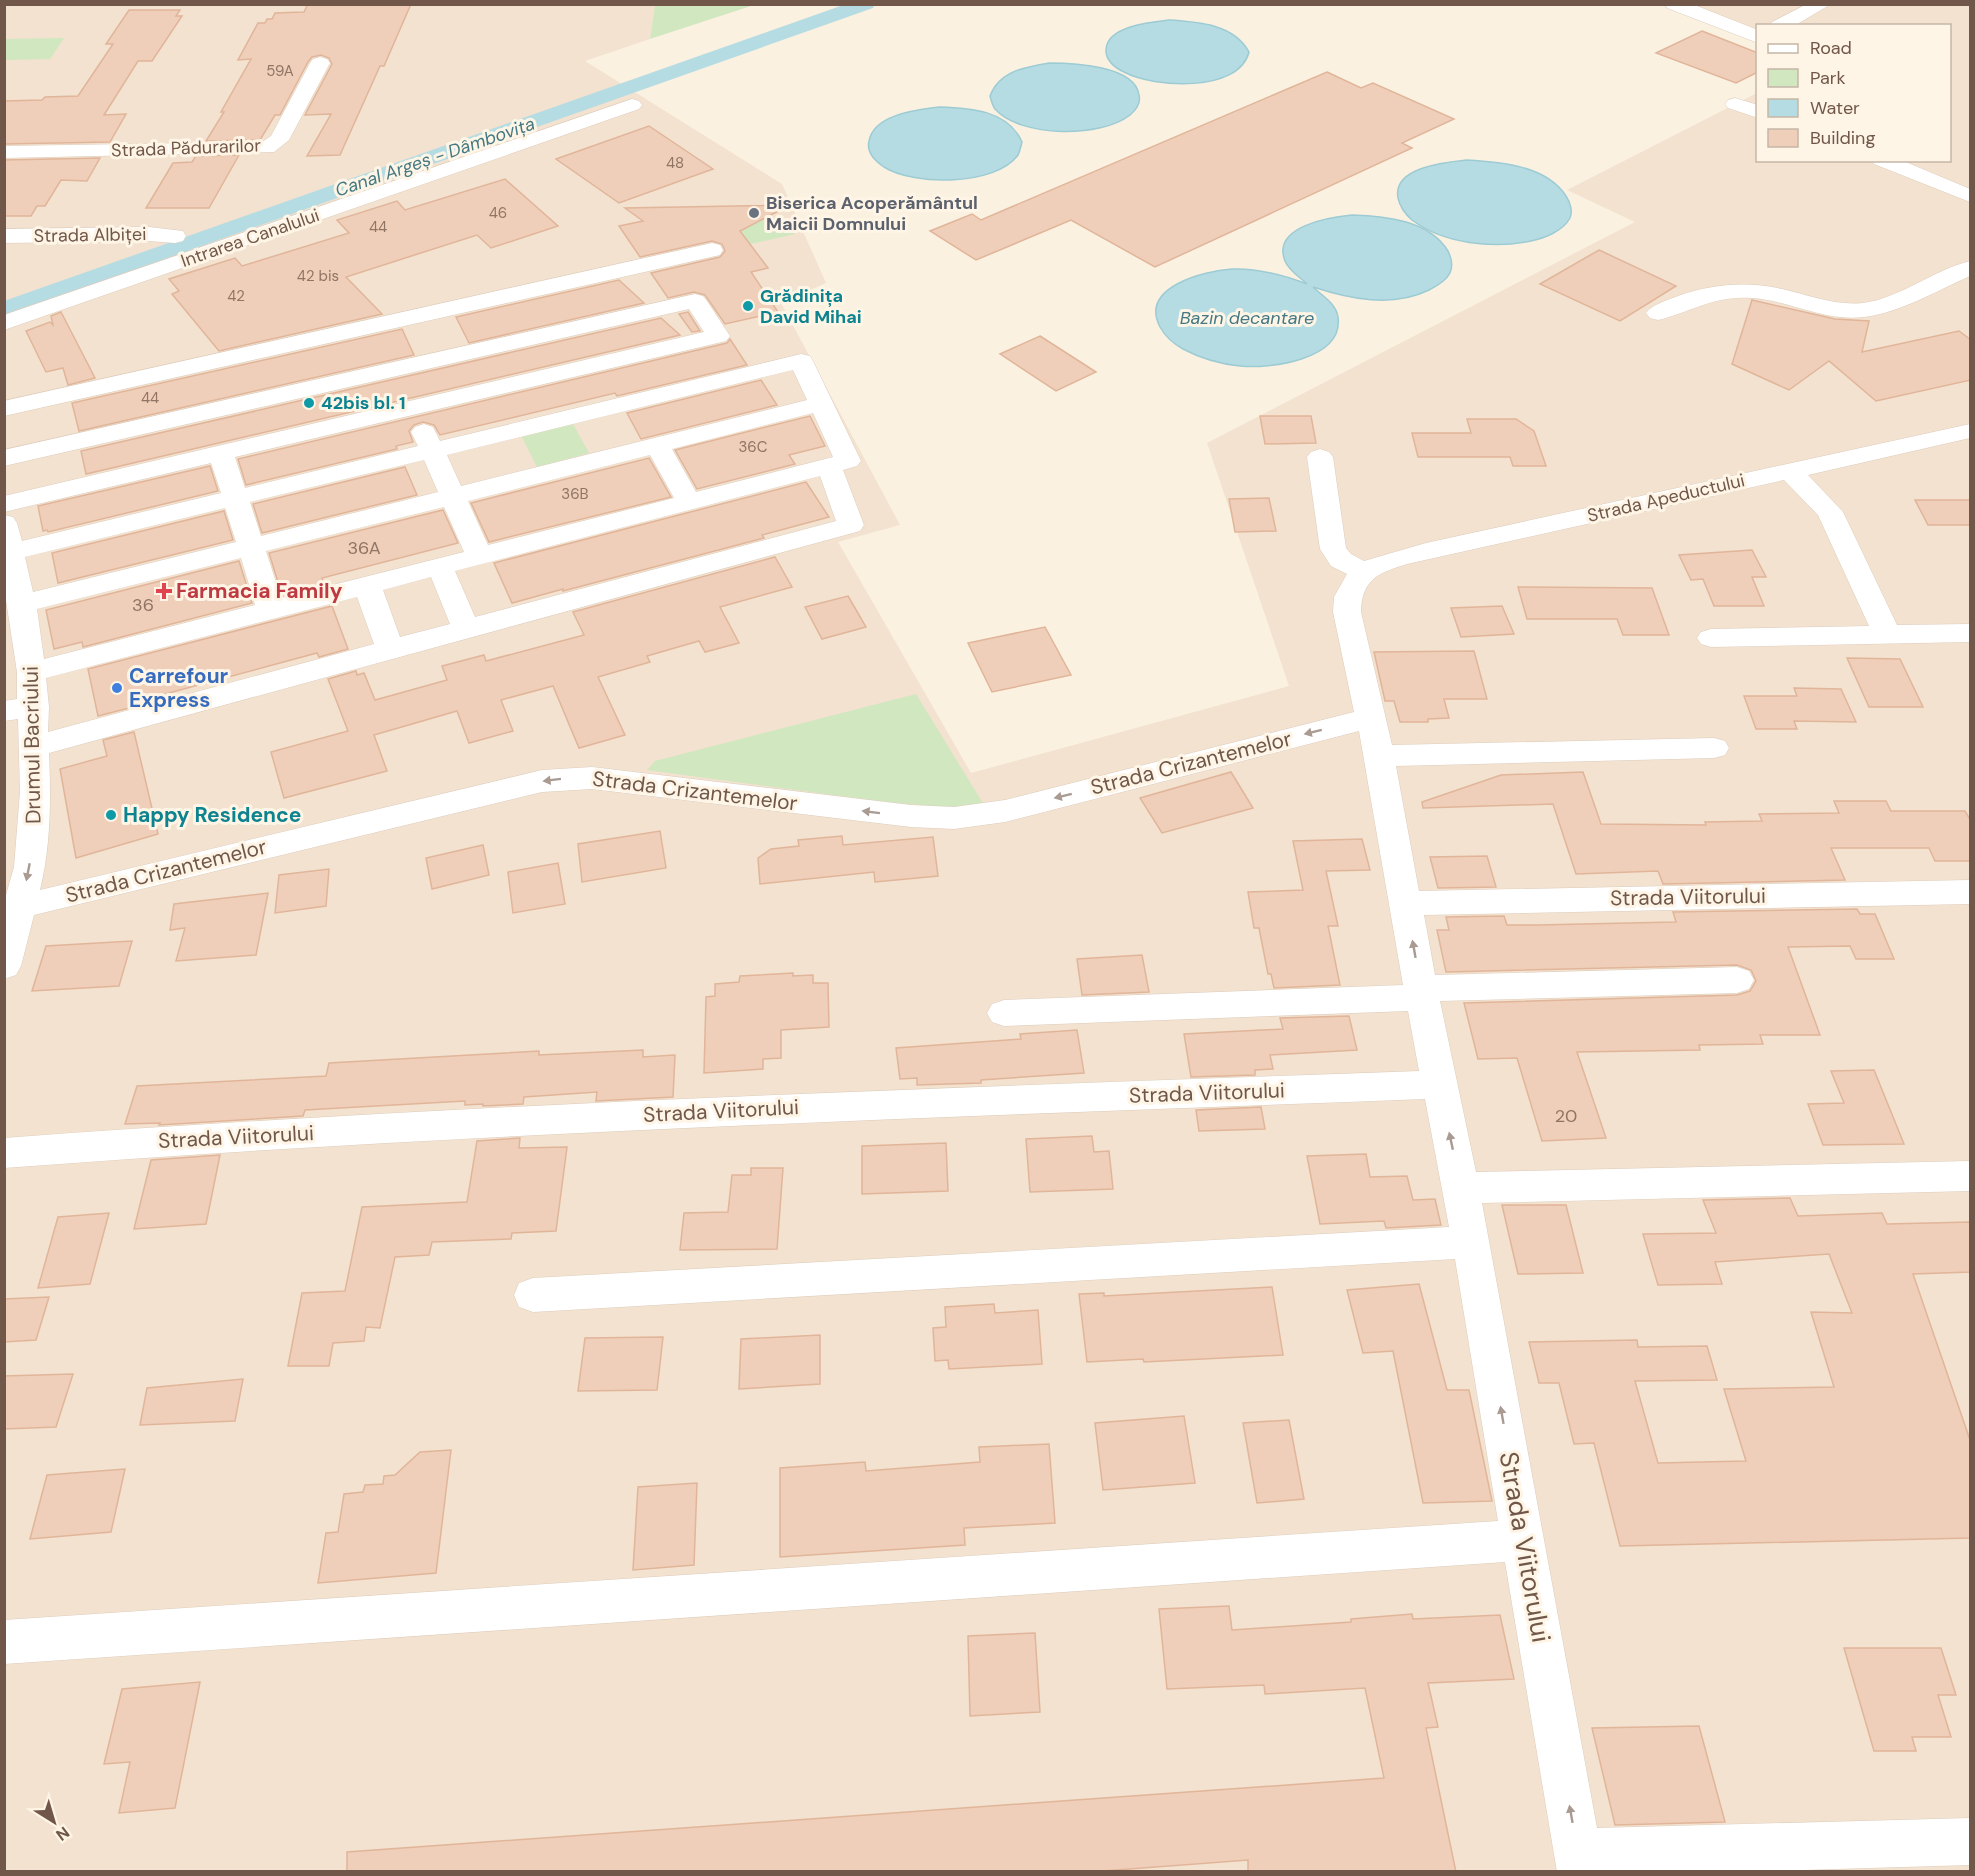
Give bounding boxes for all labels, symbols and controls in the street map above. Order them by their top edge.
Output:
legend [1756,24,1951,162]
text: Road [1810,36,1852,60]
house number: 59A [266,61,294,81]
text: Park [1810,66,1846,90]
text: Water [1810,96,1860,120]
water label: Canal Argeș - Dâmbovița [332,111,538,203]
text: Building [1810,126,1875,150]
street label: Strada Pădurarilor [111,133,262,163]
house number: 48 [666,153,684,173]
place label: Biserica Acoperământul Maicii Domnului [766,191,978,236]
street label: Intrarea Canalului [178,203,322,273]
house number: 46 [489,203,507,223]
marker: Biserica Acoperământul Maicii Domnului [747,206,761,220]
house number: 44 [369,217,387,237]
street label: Strada Albiței [33,222,147,248]
house number: 42 bis [297,266,339,286]
place label: Grădinița David Mihai [760,284,862,329]
house number: 42 [227,286,245,306]
marker: Grădinița David Mihai [741,299,755,313]
water label: Bazin decantare [1180,306,1314,330]
house number: 44 [141,388,159,408]
place label: 42bis bl. 1 [321,391,406,415]
marker: 42bis bl. 1 [302,396,316,410]
house number: 36C [738,437,768,457]
street label: Strada Apeductului [1585,468,1747,528]
house number: 36B [561,484,589,504]
house number: 36A [347,536,381,560]
place label: Farmacia Family [176,577,343,605]
marker: Farmacia Family [157,584,171,598]
house number: 36 [132,593,154,617]
place label: Carrefour Express [129,662,229,714]
street label: Drumul Bacriului [17,666,47,824]
marker: Carrefour Express [110,681,124,695]
street label: Strada Crizantemelor [1088,724,1295,802]
one-way arrow [1304,728,1322,738]
street label: Strada Crizantemelor [591,765,799,817]
one-way arrow [542,775,561,785]
one-way arrow [1054,791,1072,801]
place label: Happy Residence [123,801,301,829]
one-way arrow [861,807,880,816]
marker: Happy Residence [104,808,118,822]
street label: Strada Crizantemelor [63,832,270,910]
one-way arrow [23,863,32,882]
street label: Strada Viitorului [1610,882,1766,912]
one-way arrow [1409,939,1418,958]
street label: Strada Viitorului [1129,1076,1285,1110]
street label: Strada Viitorului [642,1093,800,1129]
house number: 20 [1555,1104,1577,1128]
street label: Strada Viitorului [157,1119,315,1155]
one-way arrow [1446,1131,1455,1150]
one-way arrow [1497,1405,1506,1424]
street label: Strada Viitorului [1492,1449,1558,1645]
north arrow [24,1792,84,1852]
one-way arrow [1566,1804,1575,1823]
text: N [52,1822,74,1845]

